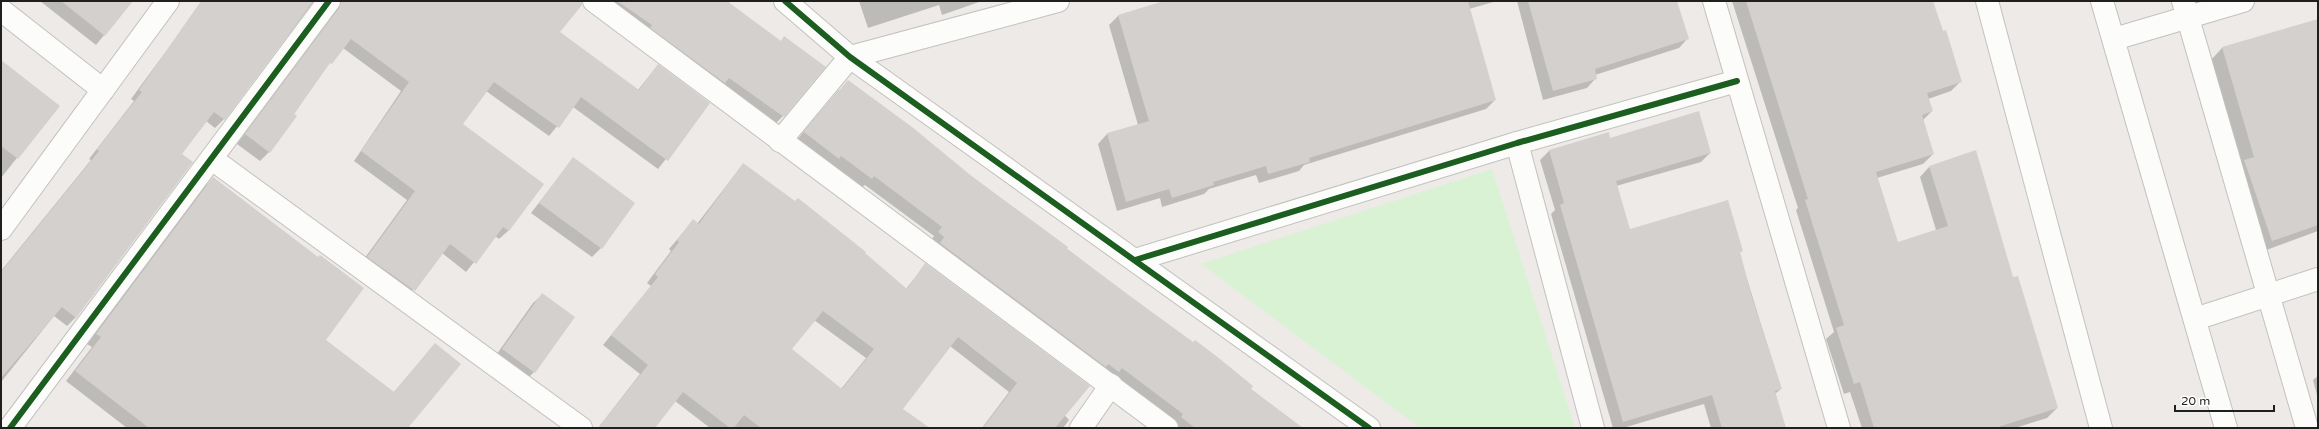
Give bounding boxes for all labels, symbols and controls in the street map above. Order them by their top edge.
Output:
scale bar [2175,387,2274,413]
text: 20 m [2181,394,2210,408]

